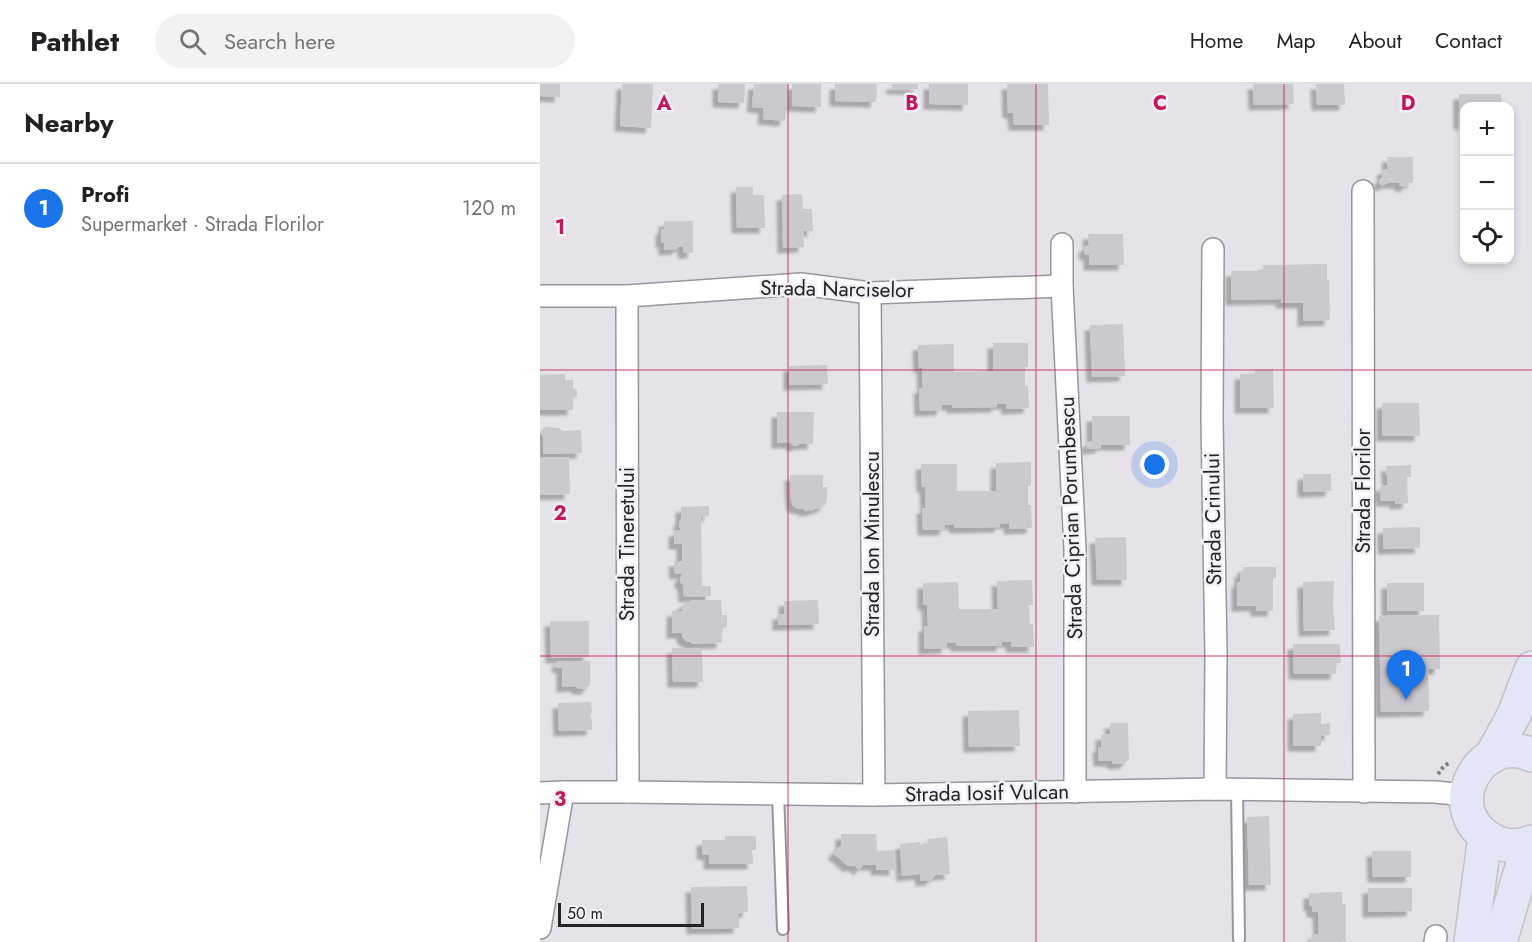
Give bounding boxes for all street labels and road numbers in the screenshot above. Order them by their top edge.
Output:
street label: Strada Narciselor [760,273,915,305]
street label: Strada Ciprian Porumbescu [1052,396,1090,640]
street label: Strada Florilor [1348,428,1378,554]
street label: Strada Ion Minulescu [857,451,887,637]
street label: Strada Crinului [1197,452,1229,586]
street label: Strada Tineretului [612,467,642,621]
street label: Strada Iosif Vulcan [905,777,1069,809]

